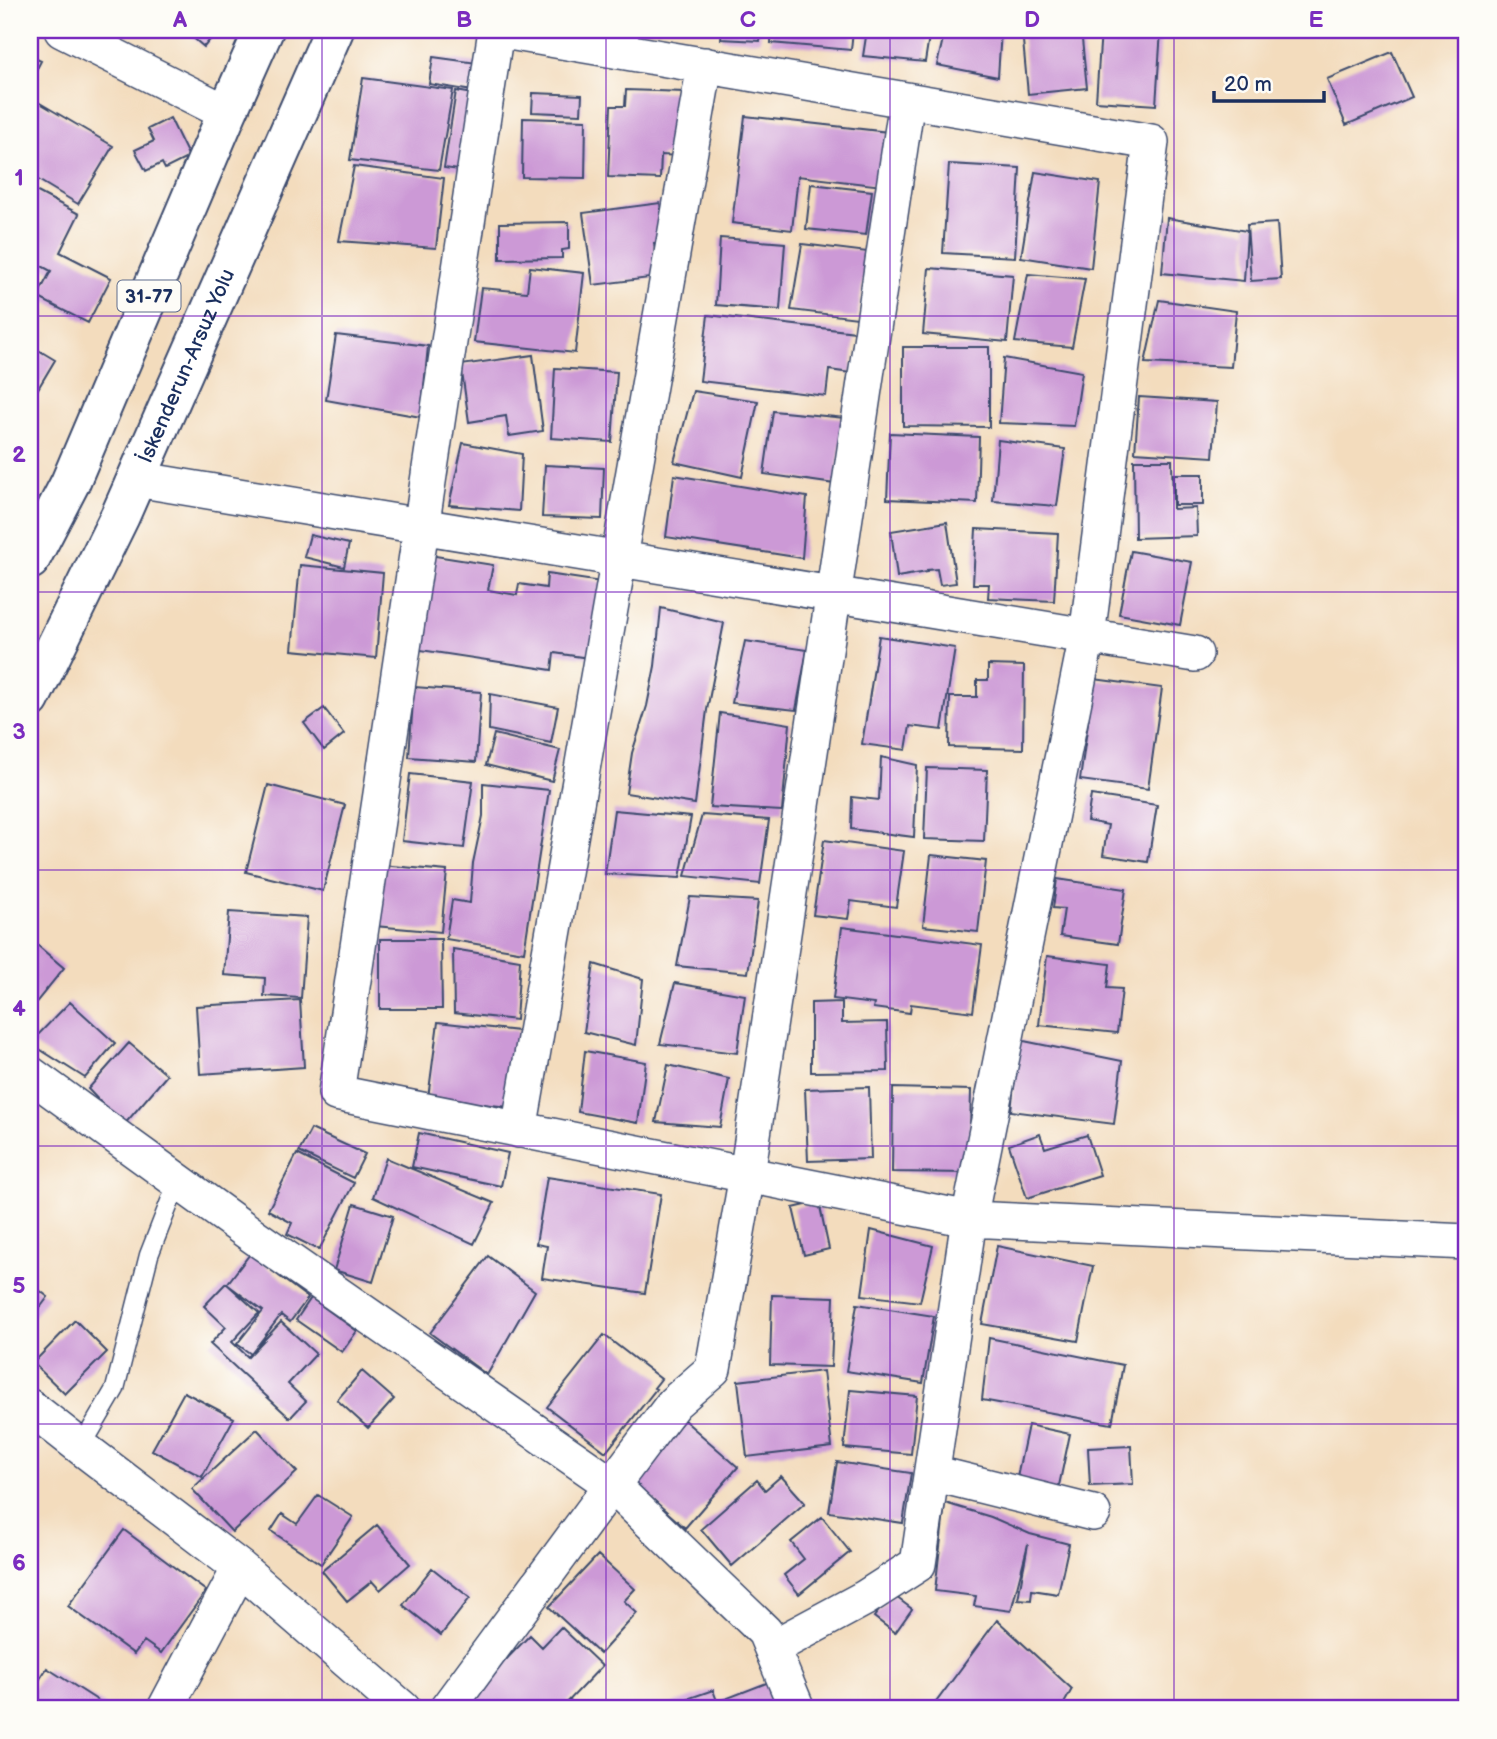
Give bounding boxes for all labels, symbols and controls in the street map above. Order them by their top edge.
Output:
text: A [172,6,188,34]
text: B [456,6,472,34]
text: C [740,6,756,34]
text: D [1024,6,1040,34]
text: E [1309,6,1324,34]
scale bar [1214,60,1324,104]
text: 20 m [1224,72,1272,97]
text: 1 [14,164,24,192]
street label: İskenderun-Arsuz Yolu [133,265,240,467]
road number: 31-77 [118,280,180,312]
text: 2 [12,441,26,469]
text: 3 [12,718,26,746]
text: 4 [12,995,26,1023]
text: 5 [12,1272,26,1300]
text: 6 [12,1549,26,1577]

